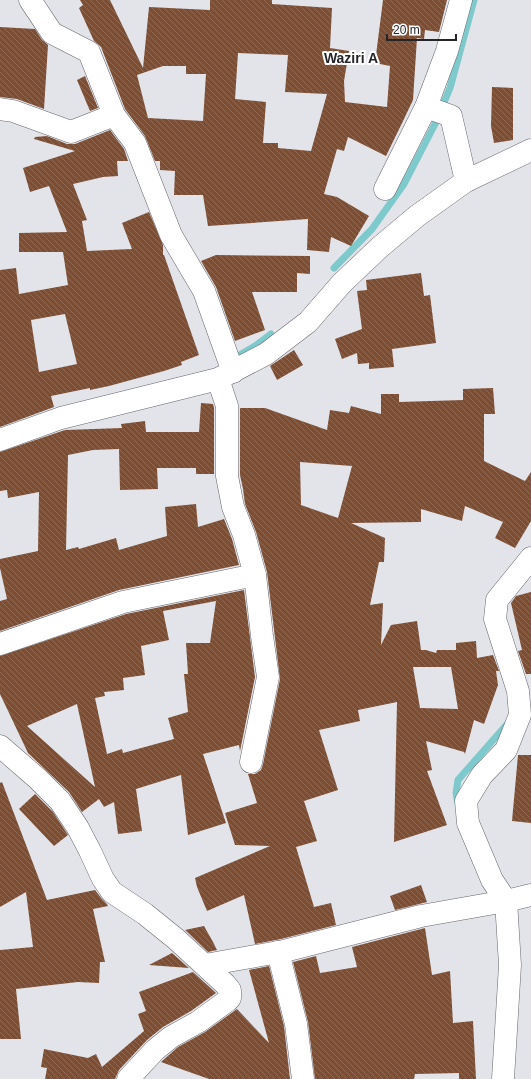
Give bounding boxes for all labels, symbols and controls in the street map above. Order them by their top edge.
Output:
scale bar [387,16,456,42]
text: 20 m [393,23,420,37]
district label: Waziri A [324,50,378,66]

